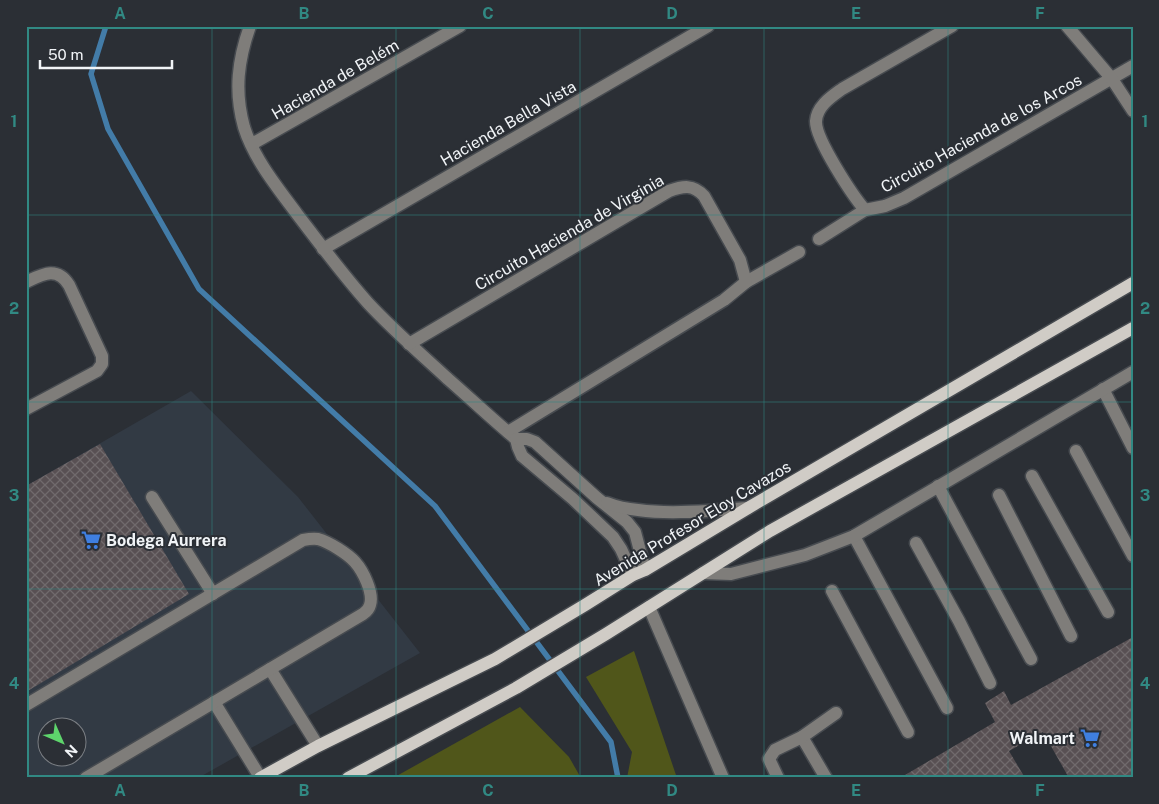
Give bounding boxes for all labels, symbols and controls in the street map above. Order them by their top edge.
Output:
text: A [114,4,126,23]
text: B [299,4,310,23]
text: C [482,4,494,23]
text: D [666,4,678,23]
text: E [851,4,861,23]
text: F [1035,4,1045,23]
street label: Hacienda de Belém [268,35,402,124]
scale bar [40,38,172,70]
text: 50 m [48,46,83,63]
street label: Circuito Hacienda de los Arcos [877,70,1085,197]
street label: Hacienda Bella Vista [437,77,579,170]
text: 1 [11,112,17,131]
text: 1 [1142,112,1148,131]
street label: Circuito Hacienda de Virginia [471,170,667,294]
text: 2 [9,299,19,318]
text: 2 [1140,299,1150,318]
street label: Avenida Profesor Eloy Cavazos [590,457,794,590]
text: 3 [9,486,19,505]
text: 3 [1140,486,1150,505]
supermarket icon: Bodega Aurrera [80,529,102,551]
place label: Bodega Aurrera [106,531,226,550]
text: 4 [9,674,20,693]
text: 4 [1140,674,1151,693]
north arrow [38,716,88,766]
supermarket icon: Walmart [1079,727,1101,749]
place label: Walmart [1010,729,1075,748]
text: N [62,742,81,761]
text: A [114,781,126,800]
text: B [299,781,310,800]
text: C [482,781,494,800]
text: D [666,781,678,800]
text: E [851,781,861,800]
text: F [1035,781,1045,800]

